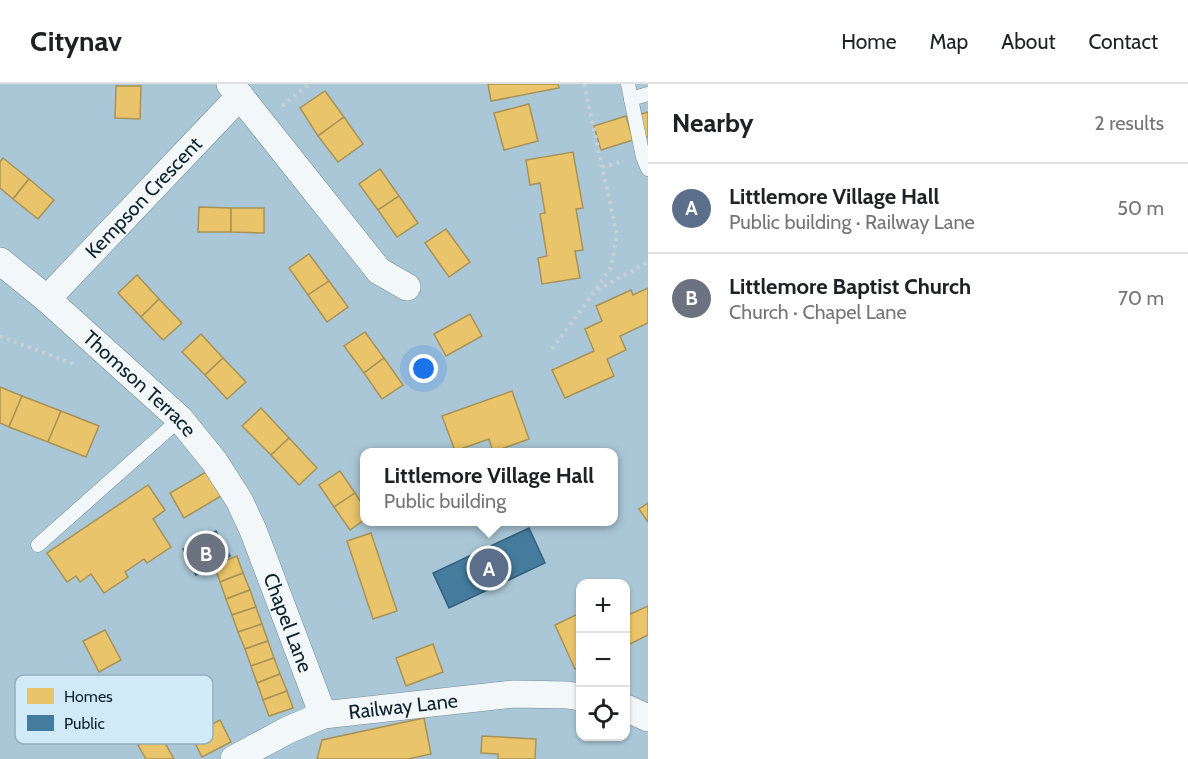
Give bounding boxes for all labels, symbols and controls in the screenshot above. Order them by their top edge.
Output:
text: Citynav [30,24,122,58]
text: Home [841,29,897,54]
text: Map [930,29,968,54]
text: About [1001,29,1055,54]
text: Contact [1088,29,1158,54]
text: Nearby [672,107,753,139]
text: 2 results [1094,111,1164,135]
street label: Kempson Crescent [80,132,207,263]
text: Littlemore Village Hall [729,183,939,210]
text: A [685,196,698,220]
text: 50 m [1117,196,1164,220]
text: Public building · Railway Lane [729,210,975,234]
text: Littlemore Baptist Church [729,273,971,300]
text: B [685,286,698,310]
text: 70 m [1118,286,1164,310]
text: Church · Chapel Lane [729,300,907,324]
street label: Thomson Terrace [78,325,201,441]
your location [409,354,438,383]
popup [360,448,618,526]
text: Littlemore Village Hall [384,462,594,489]
text: Public building [384,489,506,513]
pin: B [186,530,226,576]
pin: A [470,546,508,590]
street label: Chapel Lane [258,569,318,676]
map controls [576,579,630,741]
button: + [576,579,630,633]
button: − [576,633,630,687]
legend [15,675,213,744]
text: Homes [64,687,113,706]
button: locate [576,687,630,741]
street label: Railway Lane [347,688,459,724]
text: Public [64,714,105,733]

